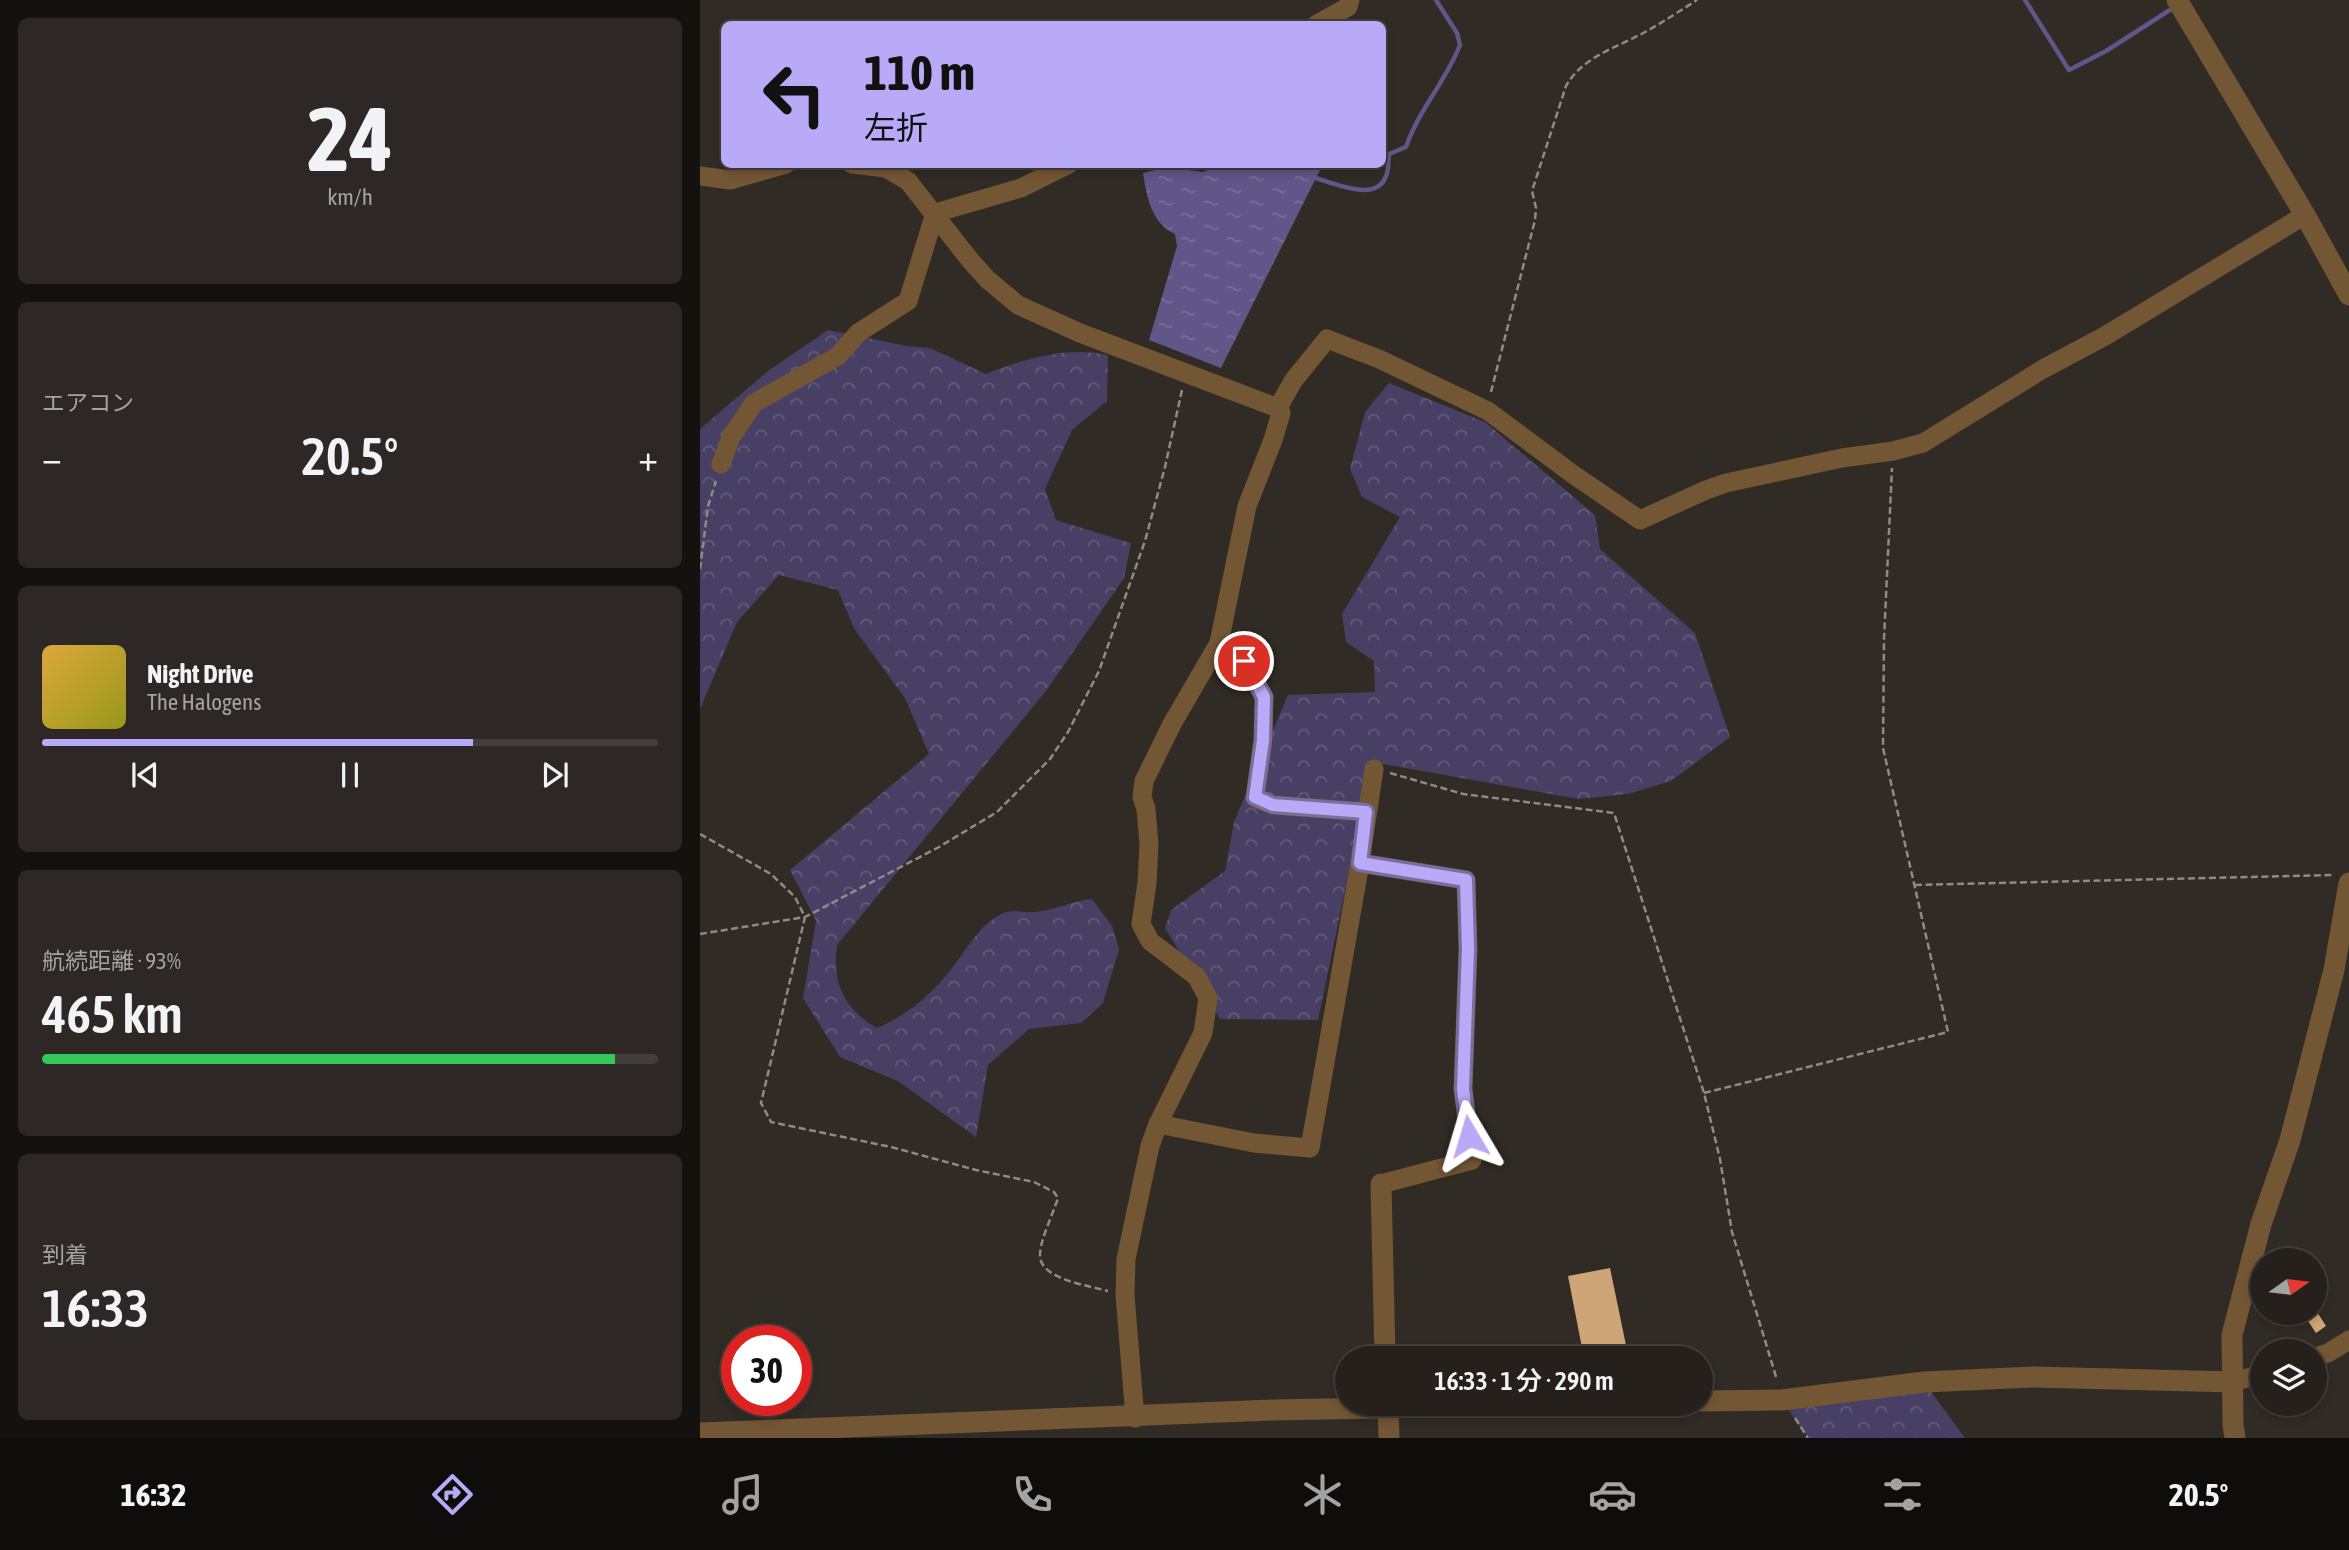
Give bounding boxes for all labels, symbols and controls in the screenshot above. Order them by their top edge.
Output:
text: 110 m [864,44,975,100]
icon: left [749,49,840,140]
text: 24 [307,86,393,190]
text: 左折 [864,109,928,146]
text: km/h [327,184,373,210]
text: エアコン [42,390,134,416]
text: 20.5° [302,426,398,486]
text: − [42,436,62,479]
text: + [638,436,658,479]
pin [1214,631,1274,691]
icon: arrive [1225,642,1263,680]
text: Night Drive [147,659,254,689]
text: The Halogens [147,689,261,715]
icon: previous [126,756,164,794]
icon: pause [331,756,369,794]
icon: next [536,756,574,794]
text: 航続距離 · 93% [42,948,181,974]
text: 465 km [42,984,183,1044]
position arrow [1432,1099,1506,1173]
text: 到着 [42,1242,88,1268]
north arrow [2250,1248,2328,1325]
map controls [2250,1248,2327,1416]
text: 16:33 [42,1278,149,1338]
speed limit sign: 30 [721,1325,812,1416]
button: layers [2250,1339,2327,1416]
text: 16:33 · 1 分 · 290 m [1434,1366,1614,1396]
icon: directions [428,1470,477,1519]
icon: music [718,1470,767,1519]
icon: phone [1008,1470,1057,1519]
icon: climate [1298,1470,1347,1519]
icon: car [1588,1470,1637,1519]
icon: filters [1878,1470,1927,1519]
text: 16:32 [121,1476,186,1513]
text: 20.5° [2169,1476,2228,1513]

